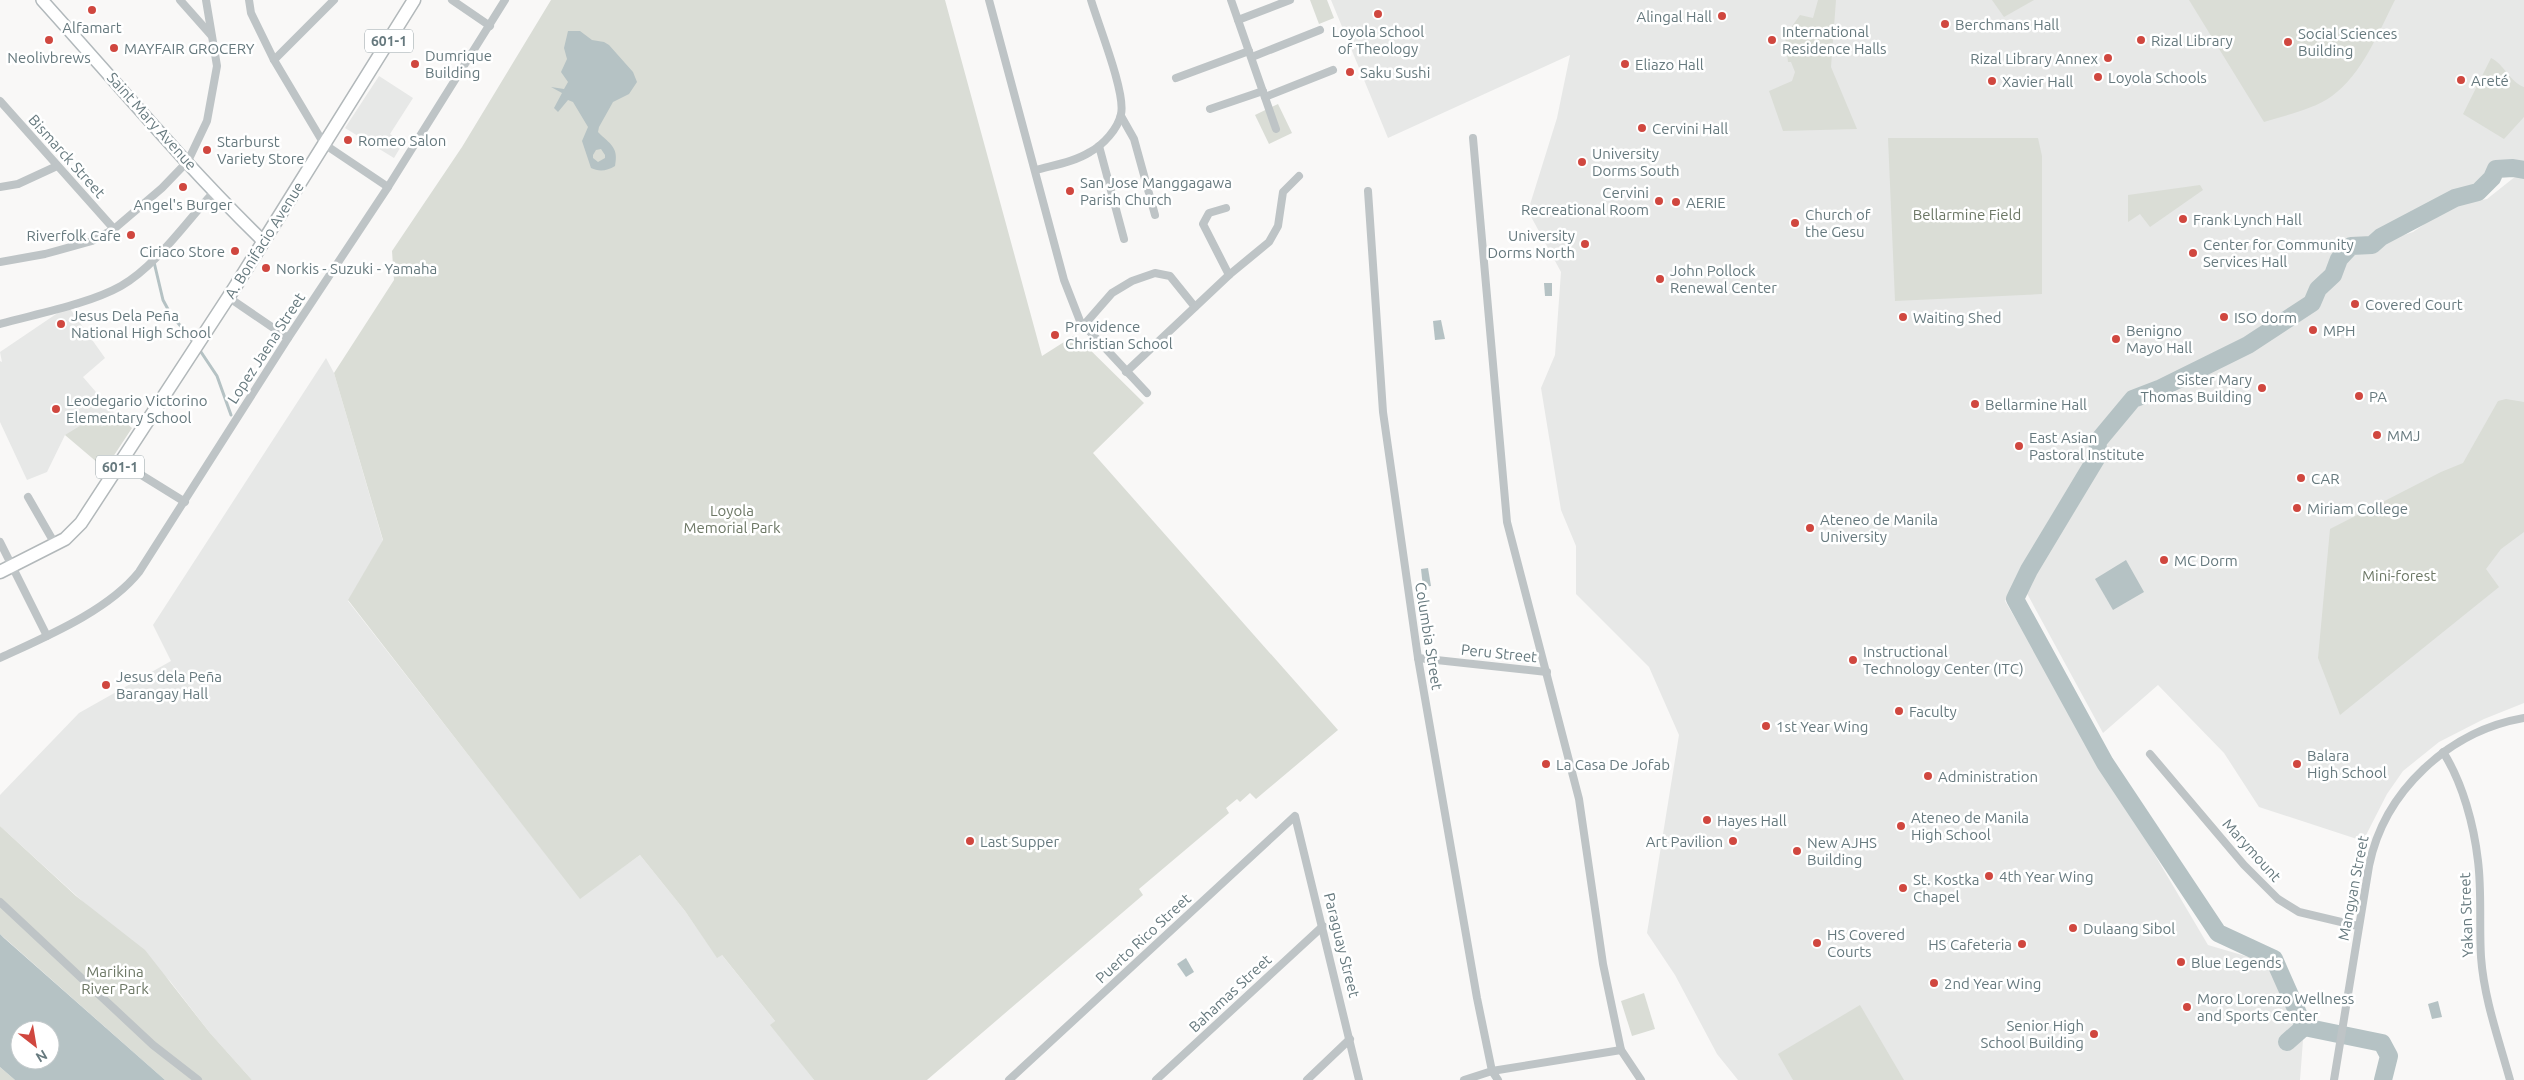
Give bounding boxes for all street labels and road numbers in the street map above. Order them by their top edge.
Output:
road number: 601-1 [365,29,413,52]
street label: Saint Mary Avenue [104,69,200,173]
street label: Bismarck Street [25,111,109,201]
street label: A. Bonifacio Avenue [221,178,307,302]
street label: Lopez Jaena Street [224,289,308,407]
road number: 601-1 [96,456,144,478]
street label: Columbia Street [1412,581,1446,691]
street label: Peru Street [1460,641,1538,665]
street label: Marymount [2219,815,2285,885]
street label: Mangyan Street [2334,834,2372,942]
street label: Yakan Street [2456,872,2476,958]
street label: Puerto Rico Street [1092,890,1194,986]
street label: Paraguay Street [1321,891,1363,999]
street label: Bahamas Street [1185,951,1275,1035]

